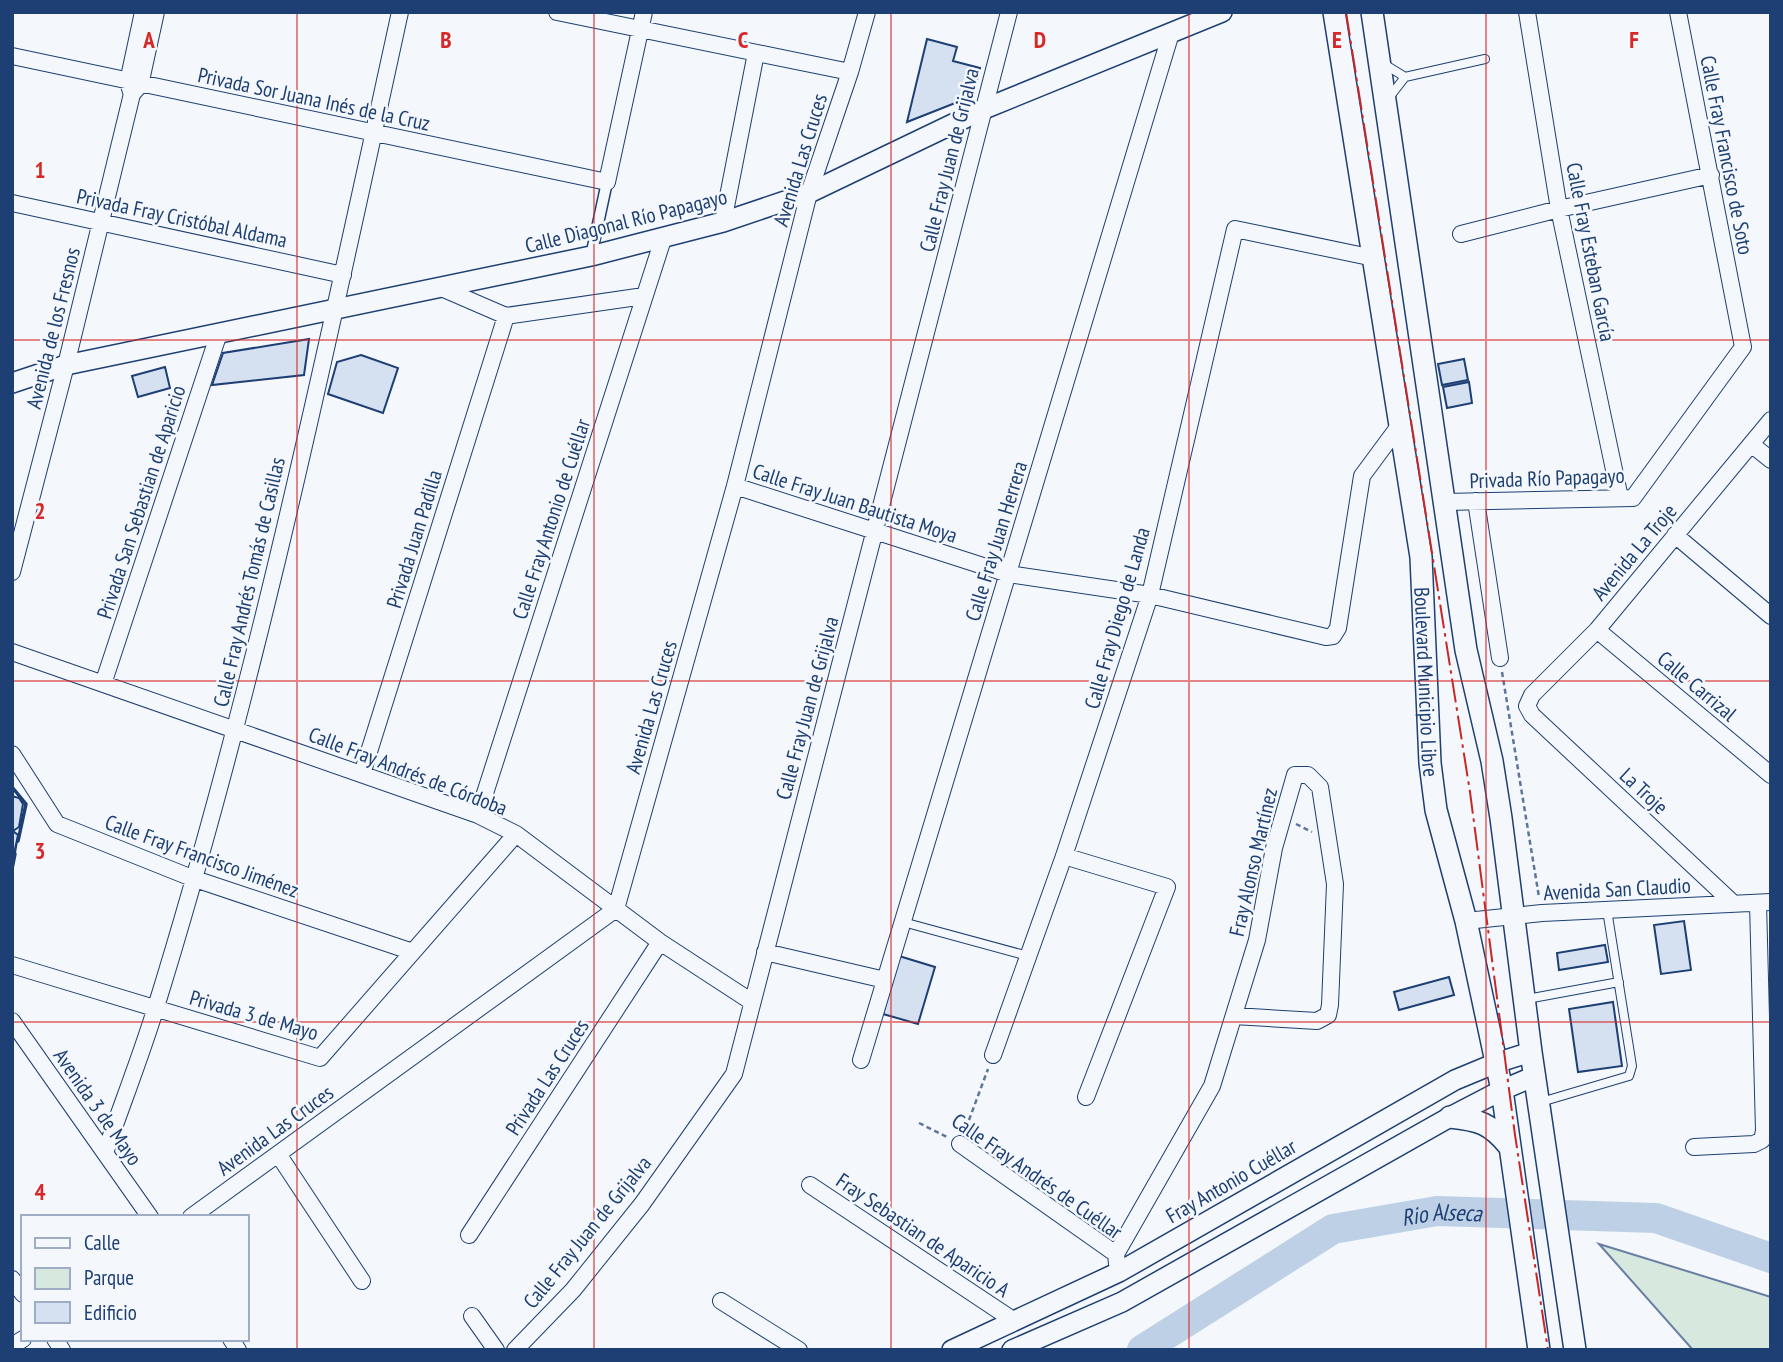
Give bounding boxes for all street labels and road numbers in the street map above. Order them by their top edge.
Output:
street label: Calle Fray Francisco de Soto [1694,53,1760,257]
street label: Privada Sor Juana Inés de la Cruz [195,61,433,137]
street label: Calle Fray Juan de Grijalva [913,65,985,255]
street label: Avenida Las Cruces [767,90,833,230]
street label: Calle Fray Esteban García [1560,160,1622,344]
street label: Privada Fray Cristóbal Aldama [74,183,290,253]
street label: Calle Diagonal Río Papagayo [522,183,730,259]
street label: Avenida de los Fresnos [20,245,86,411]
street label: Privada San Sebastian de Aparicio [90,382,192,622]
street label: Calle Fray Antonio de Cuéllar [506,415,596,623]
street label: Calle Fray Andrés Tomás de Casillas [207,455,291,709]
street label: Calle Fray Juan Bautista Moya [749,457,961,549]
street label: Calle Fray Juan Herrera [959,458,1033,624]
street label: Privada Río Papagayo [1469,462,1625,494]
street label: Privada Juan Padilla [380,467,448,611]
street label: Avenida La Troje [1586,498,1682,606]
street label: Calle Fray Diego de Landa [1078,524,1156,712]
street label: Boulevard Municipio Libre [1409,587,1445,778]
street label: Calle Fray Juan de Grijalva [770,613,844,803]
street label: Avenida Las Cruces [619,637,683,777]
street label: Calle Carrizal [1652,645,1742,727]
street label: Calle Fray Andrés de Córdoba [305,721,511,821]
street label: La Troje [1614,762,1674,820]
street label: Fray Alonso Martínez [1223,785,1283,939]
street label: Calle Fray Francisco Jiménez [101,808,303,904]
street label: Avenida San Claudio [1543,872,1691,906]
street label: Privada 3 de Mayo [187,984,321,1046]
street label: Privada Las Cruces [499,1014,595,1140]
street label: Avenida 3 de Mayo [48,1043,148,1171]
street label: Avenida Las Cruces [212,1079,338,1181]
street label: Calle Fray Andrés de Cuéllar [946,1107,1128,1245]
street label: Fray Antonio Cuéllar [1161,1133,1301,1229]
street label: Calle Fray Juan de Grijalva [517,1150,657,1314]
street label: Fray Sebastian de Aparicio A [831,1167,1015,1303]

